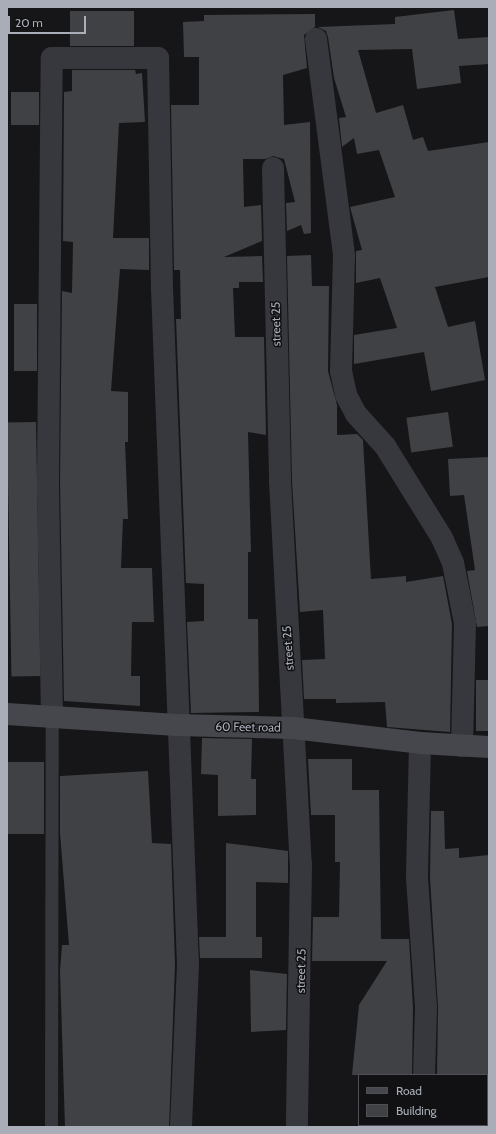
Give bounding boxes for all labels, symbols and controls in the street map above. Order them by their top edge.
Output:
scale bar [10,8,88,34]
text: 20 m [15,15,43,30]
street label: street 25 [268,302,284,346]
street label: street 25 [279,625,297,671]
street label: 60 Feet road [215,719,281,735]
street label: street 25 [293,949,309,993]
legend [358,1074,488,1126]
text: Road [396,1083,422,1098]
text: Building [396,1103,437,1118]

